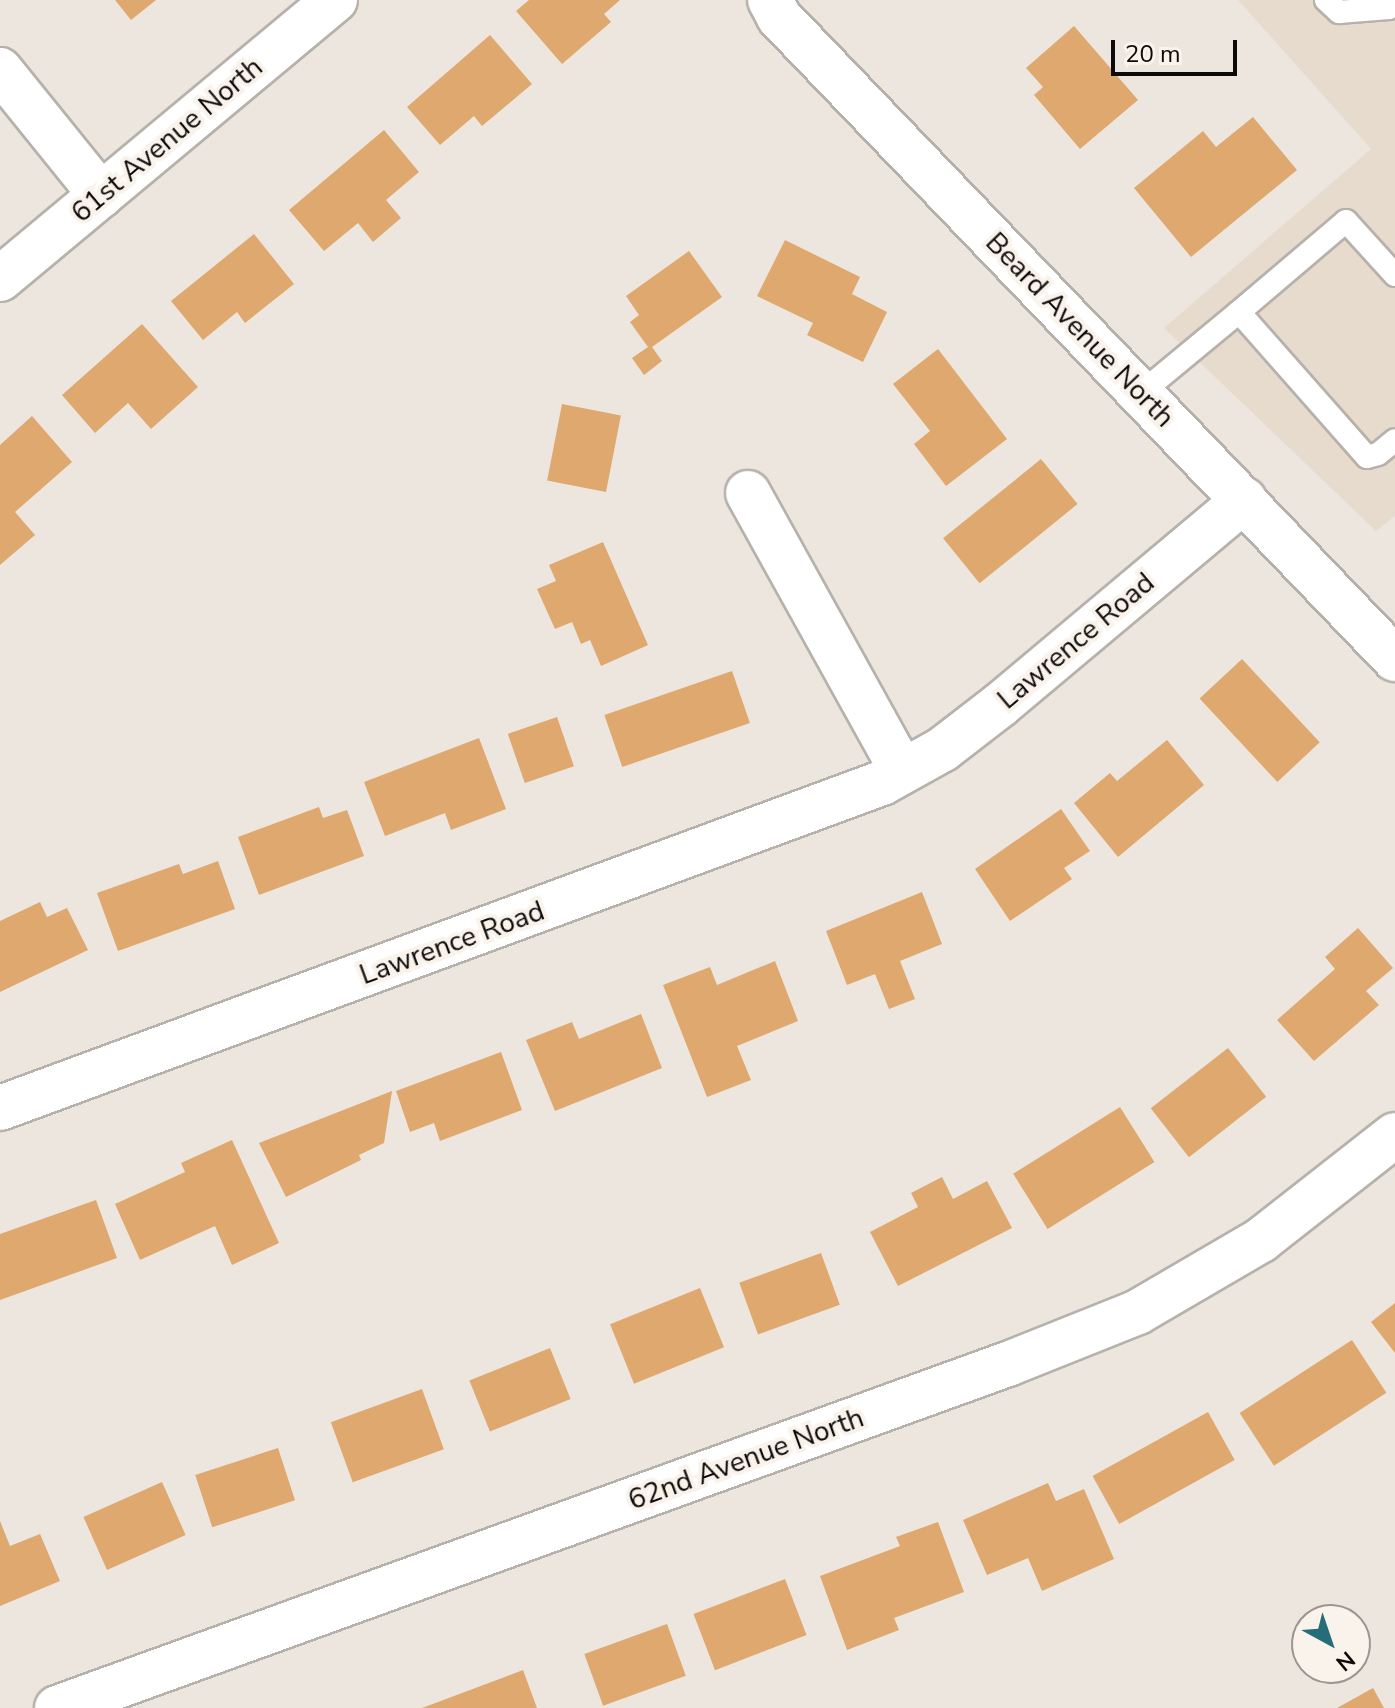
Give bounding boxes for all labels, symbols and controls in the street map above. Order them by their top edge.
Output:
scale bar [1115,24,1241,74]
text: 20 m [1125,38,1181,70]
street label: 61st Avenue North [65,50,269,230]
street label: Beard Avenue North [979,226,1181,434]
street label: Lawrence Road [991,566,1161,716]
street label: Lawrence Road [355,894,549,992]
street label: 62nd Avenue North [624,1401,868,1517]
north arrow [1291,1604,1371,1684]
text: N [1329,1644,1361,1678]

